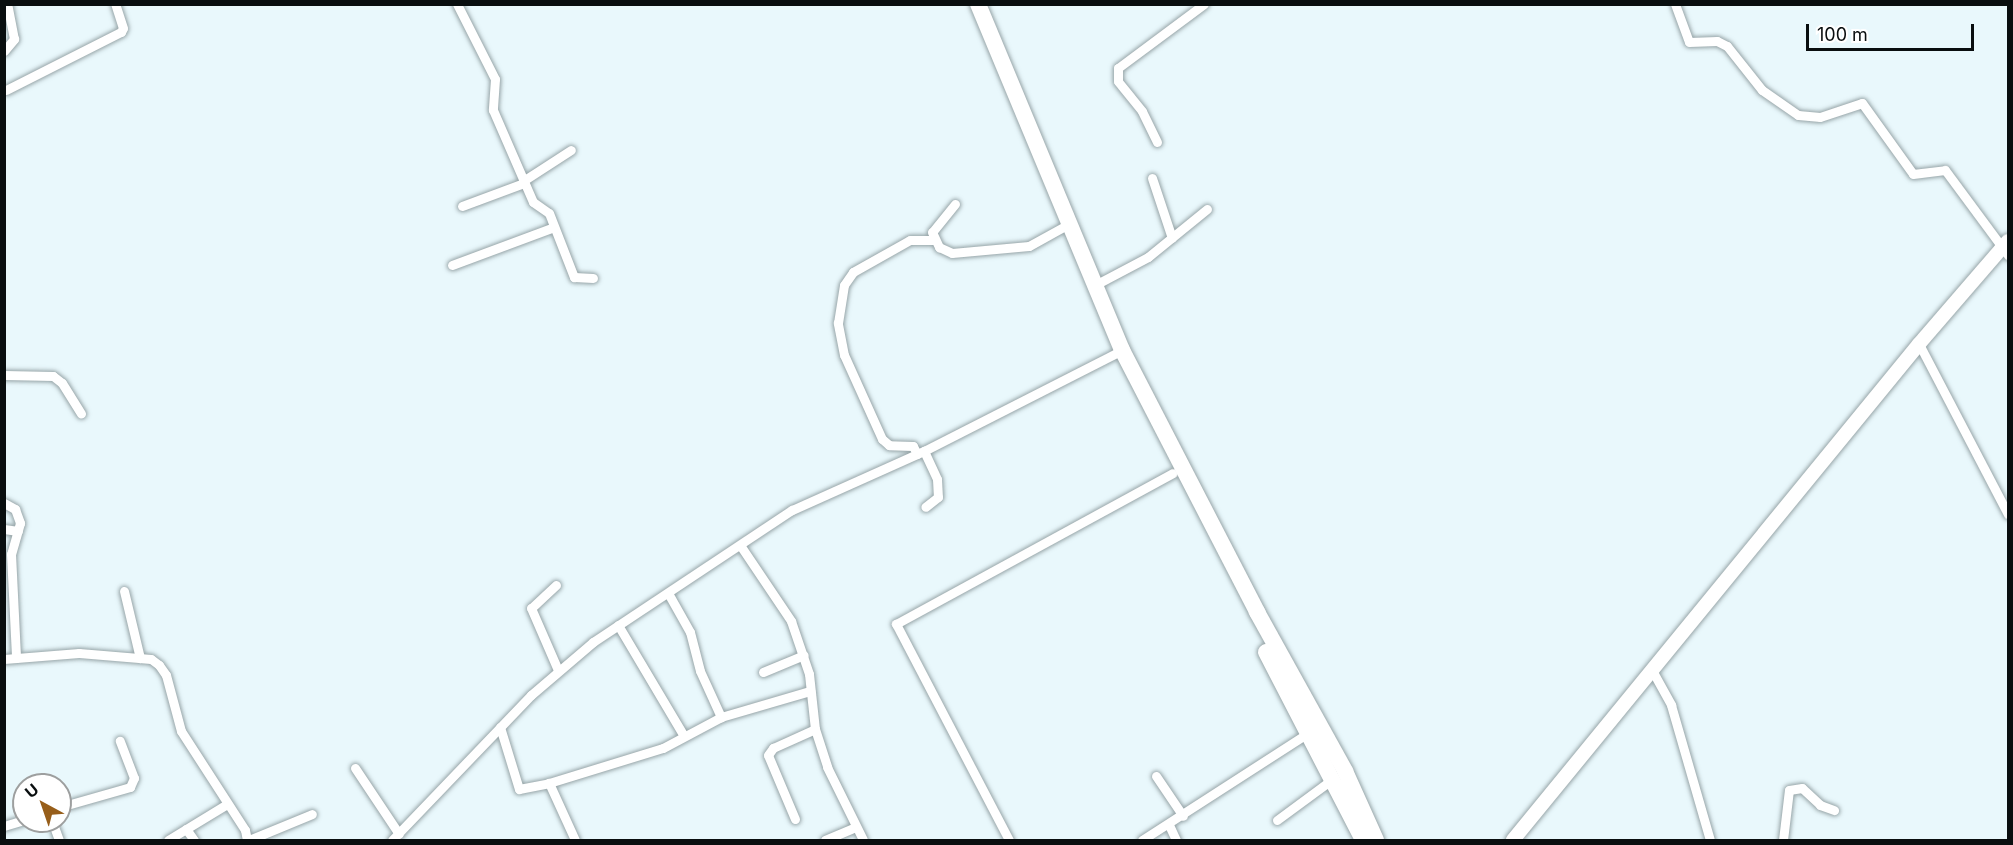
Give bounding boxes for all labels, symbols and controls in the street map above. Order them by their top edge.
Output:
scale bar [1809,12,1977,50]
text: 100 m [1817,24,1868,45]
north arrow [12,773,72,833]
text: U [21,779,43,802]

